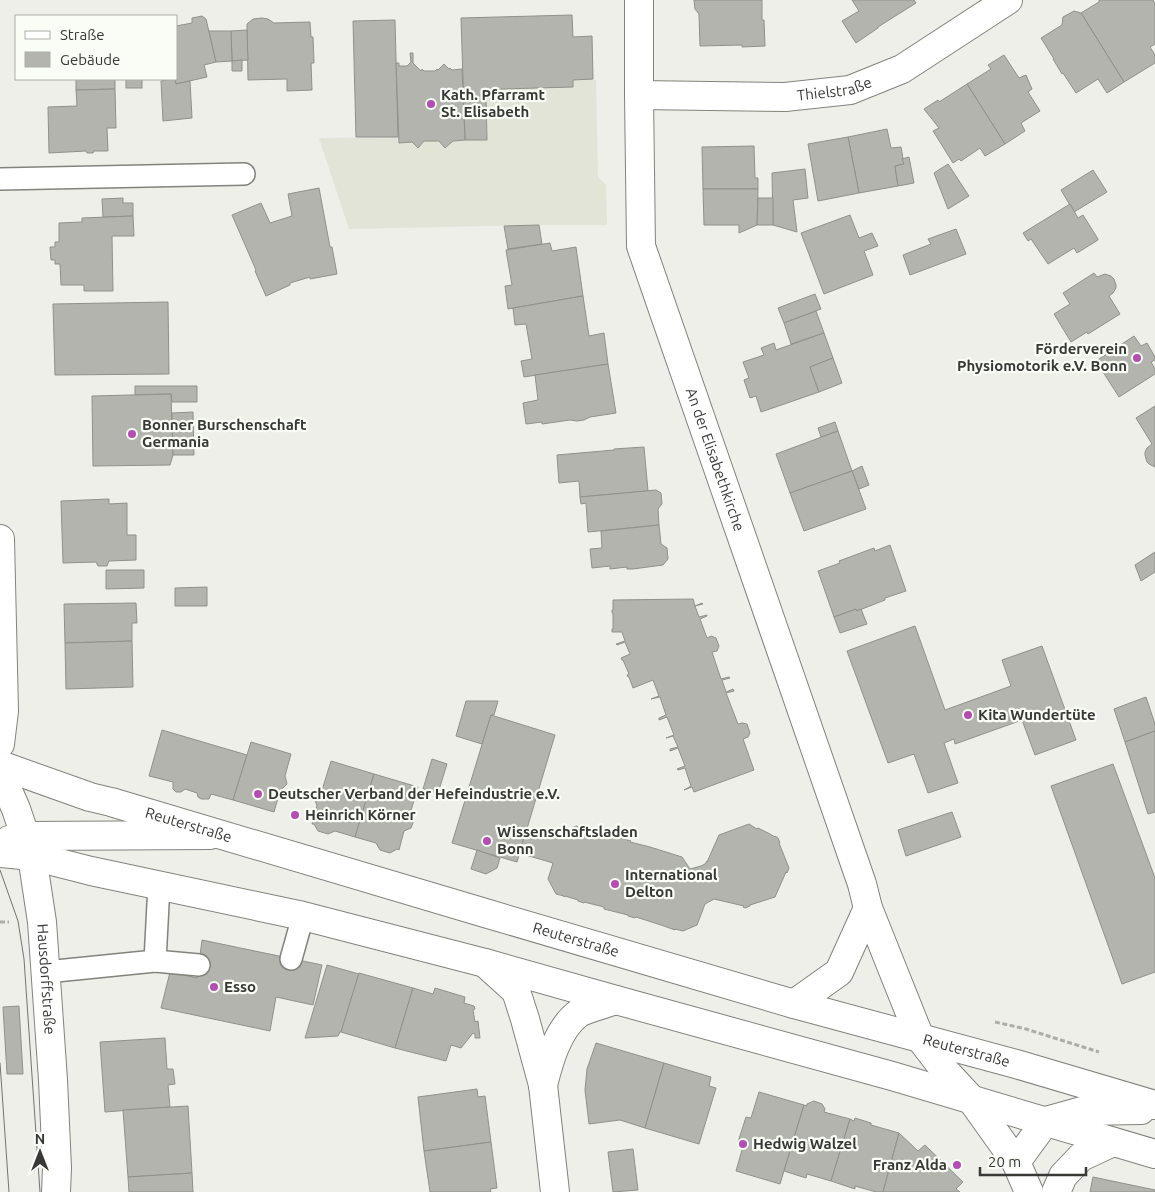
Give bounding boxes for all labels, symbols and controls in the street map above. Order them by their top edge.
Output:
legend [15,15,178,80]
text: Straße [60,26,104,43]
text: Gebäude [60,51,120,68]
street label: Thielstraße [796,73,874,104]
place label: Kath. Pfarramt St. Elisabeth [441,86,546,120]
marker: Kath. Pfarramt St. Elisabeth [425,98,437,110]
place label: Förderverein Physiomotorik e.V. Bonn [957,340,1127,374]
marker: Förderverein Physiomotorik e.V. Bonn [1131,352,1143,364]
street label: An der Elisabethkirche [683,385,748,533]
place label: Bonner Burschenschaft Germania [142,416,307,450]
marker: Bonner Burschenschaft Germania [126,428,138,440]
place label: Kita Wundertüte [978,706,1096,723]
marker: Kita Wundertüte [962,709,974,721]
place label: Deutscher Verband der Hefeindustrie e.V. [268,785,560,802]
marker: Deutscher Verband der Hefeindustrie e.V. [252,788,264,800]
street label: Reuterstraße [144,804,234,845]
place label: Heinrich Körner [305,806,417,823]
marker: Heinrich Körner [289,809,301,821]
place label: Wissenschaftsladen Bonn [497,823,638,857]
marker: Wissenschaftsladen Bonn [481,835,493,847]
place label: International Delton [625,866,718,900]
marker: International Delton [609,878,621,890]
street label: Reuterstraße [531,919,621,960]
street label: Hausdorffstraße [34,923,59,1035]
place label: Esso [224,978,256,995]
marker: Esso [208,981,220,993]
street label: Reuterstraße [921,1030,1012,1070]
north arrow [15,1127,65,1177]
text: N [35,1131,45,1147]
place label: Hedwig Walzel [753,1135,857,1152]
marker: Hedwig Walzel [737,1138,749,1150]
scale bar [980,1144,1086,1176]
text: 20 m [988,1153,1021,1170]
place label: Franz Alda [873,1156,947,1173]
marker: Franz Alda [951,1159,963,1171]

